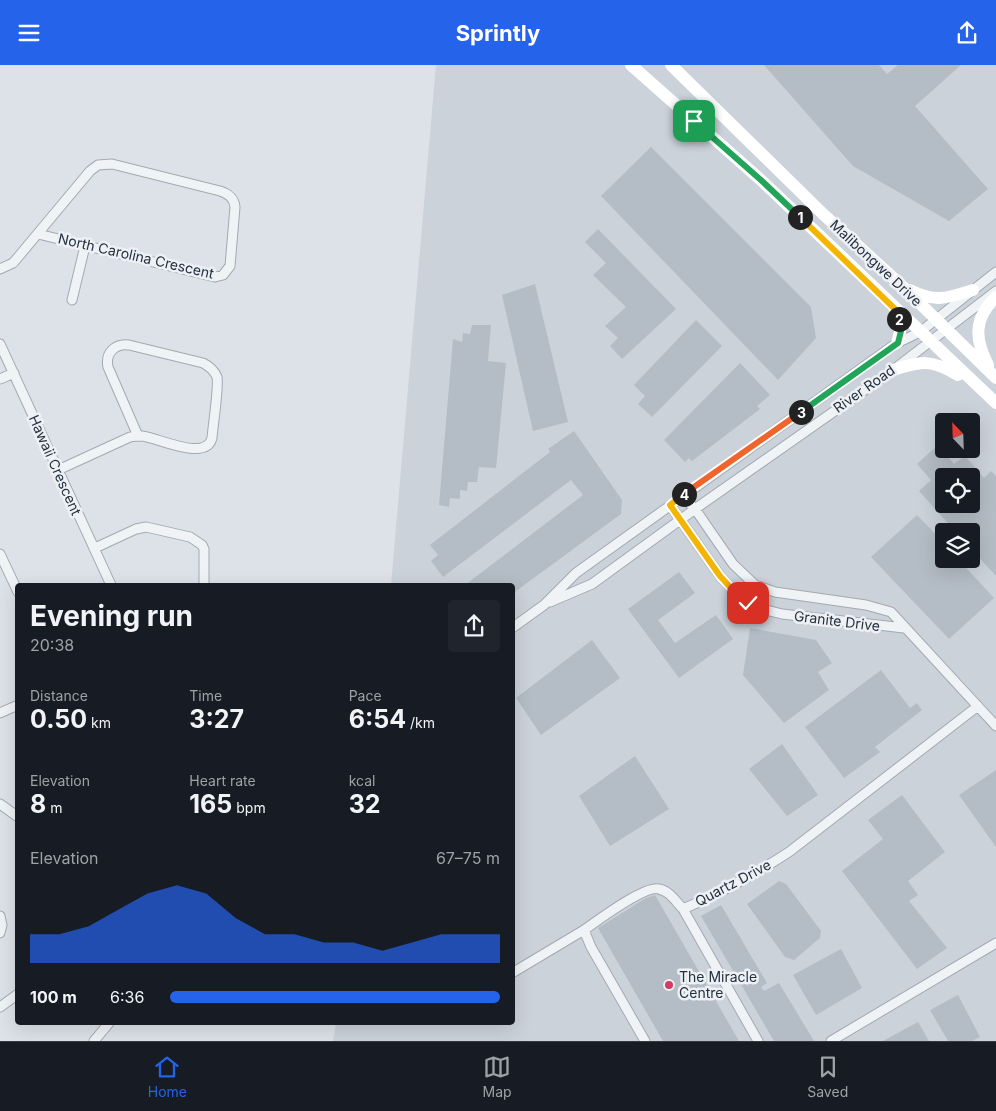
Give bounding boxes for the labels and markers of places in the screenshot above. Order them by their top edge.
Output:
pin [673,100,715,142]
pin: 1 [788,205,812,229]
pin: 2 [886,307,912,331]
pin: 3 [788,399,814,425]
pin: 4 [672,481,696,507]
pin [727,582,769,624]
place label: The Miracle Centre [679,968,757,1001]
marker: The Miracle Centre [663,979,675,991]

